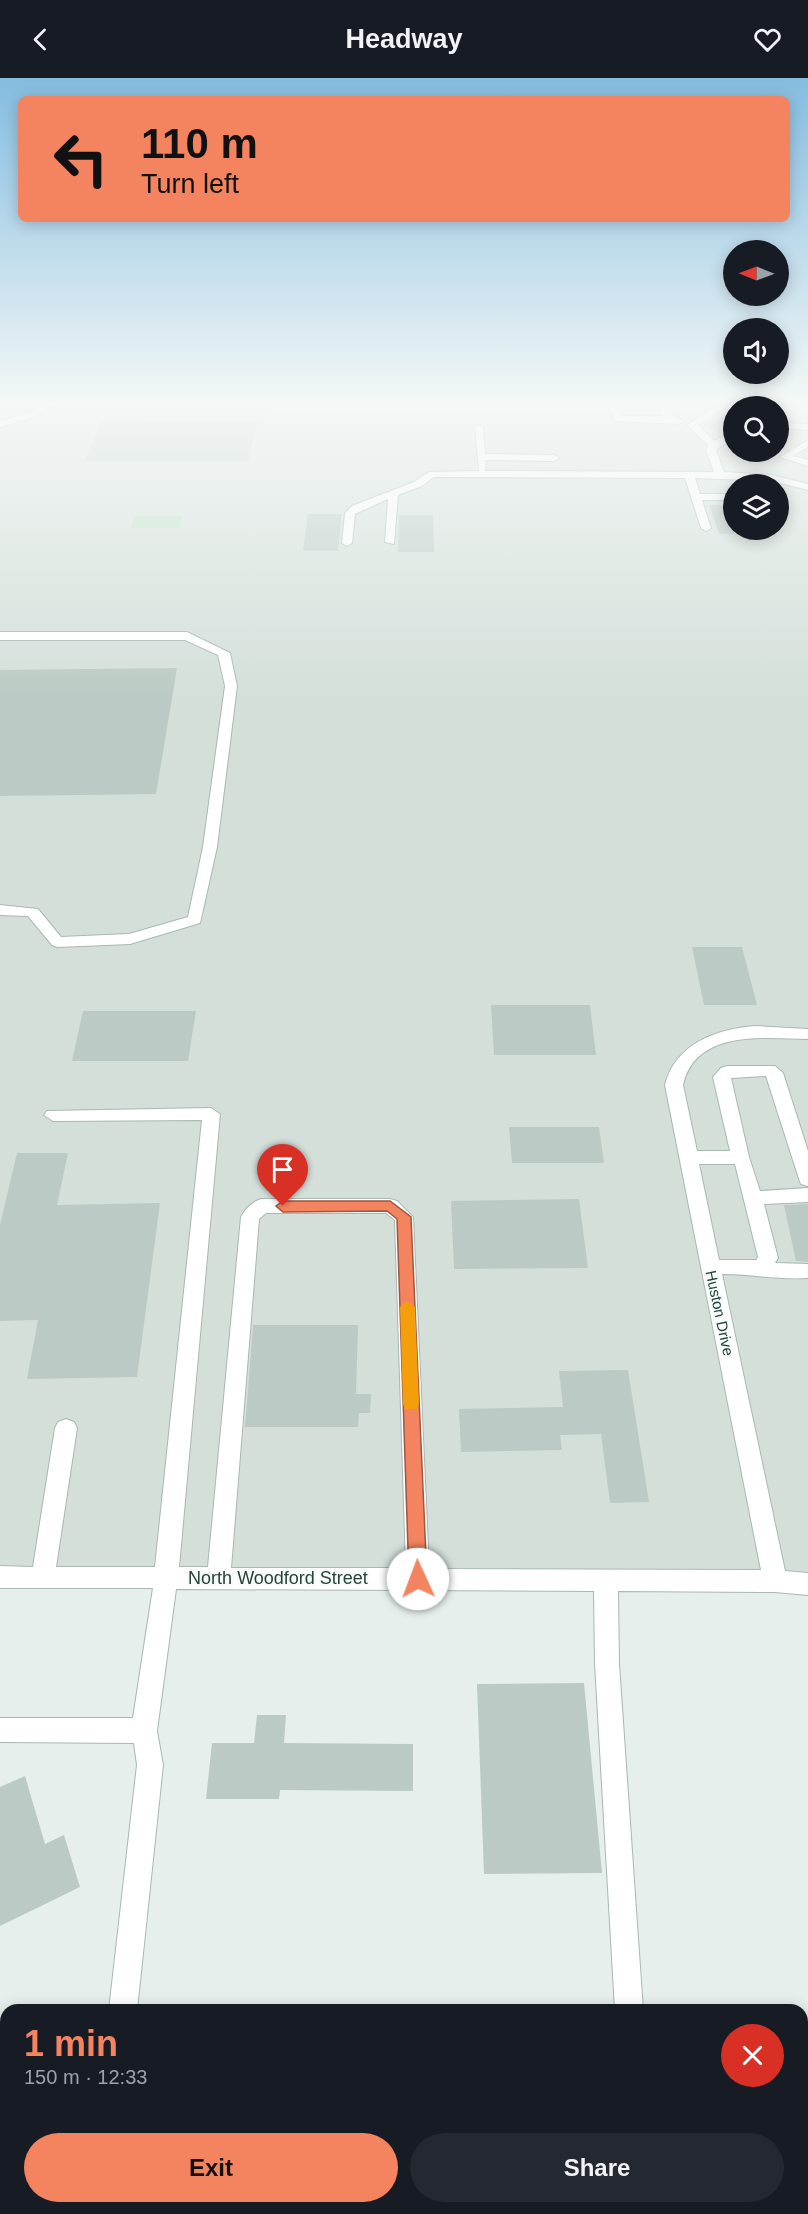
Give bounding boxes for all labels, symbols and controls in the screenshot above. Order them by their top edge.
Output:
icon: back [24,23,57,56]
icon: heart [751,23,784,56]
text: Headway [345,24,463,54]
icon: left [42,120,120,198]
text: 110 m [141,120,258,167]
text: Turn left [141,169,239,199]
north arrow [723,240,789,306]
map controls [723,240,789,540]
button: sound [723,318,789,384]
button: search [723,396,789,462]
button: layers [723,474,789,540]
pin [257,1144,308,1206]
icon: arrive [266,1153,299,1186]
street label: Huston Drive [703,1269,737,1357]
position arrow [386,1547,450,1611]
street label: North Woodford Street [188,1568,368,1588]
text: 1 min [24,2023,118,2064]
button: close [721,2024,784,2087]
text: 150 m · 12:33 [24,2066,147,2088]
button: Exit [24,2133,398,2202]
button: Share [410,2133,784,2202]

